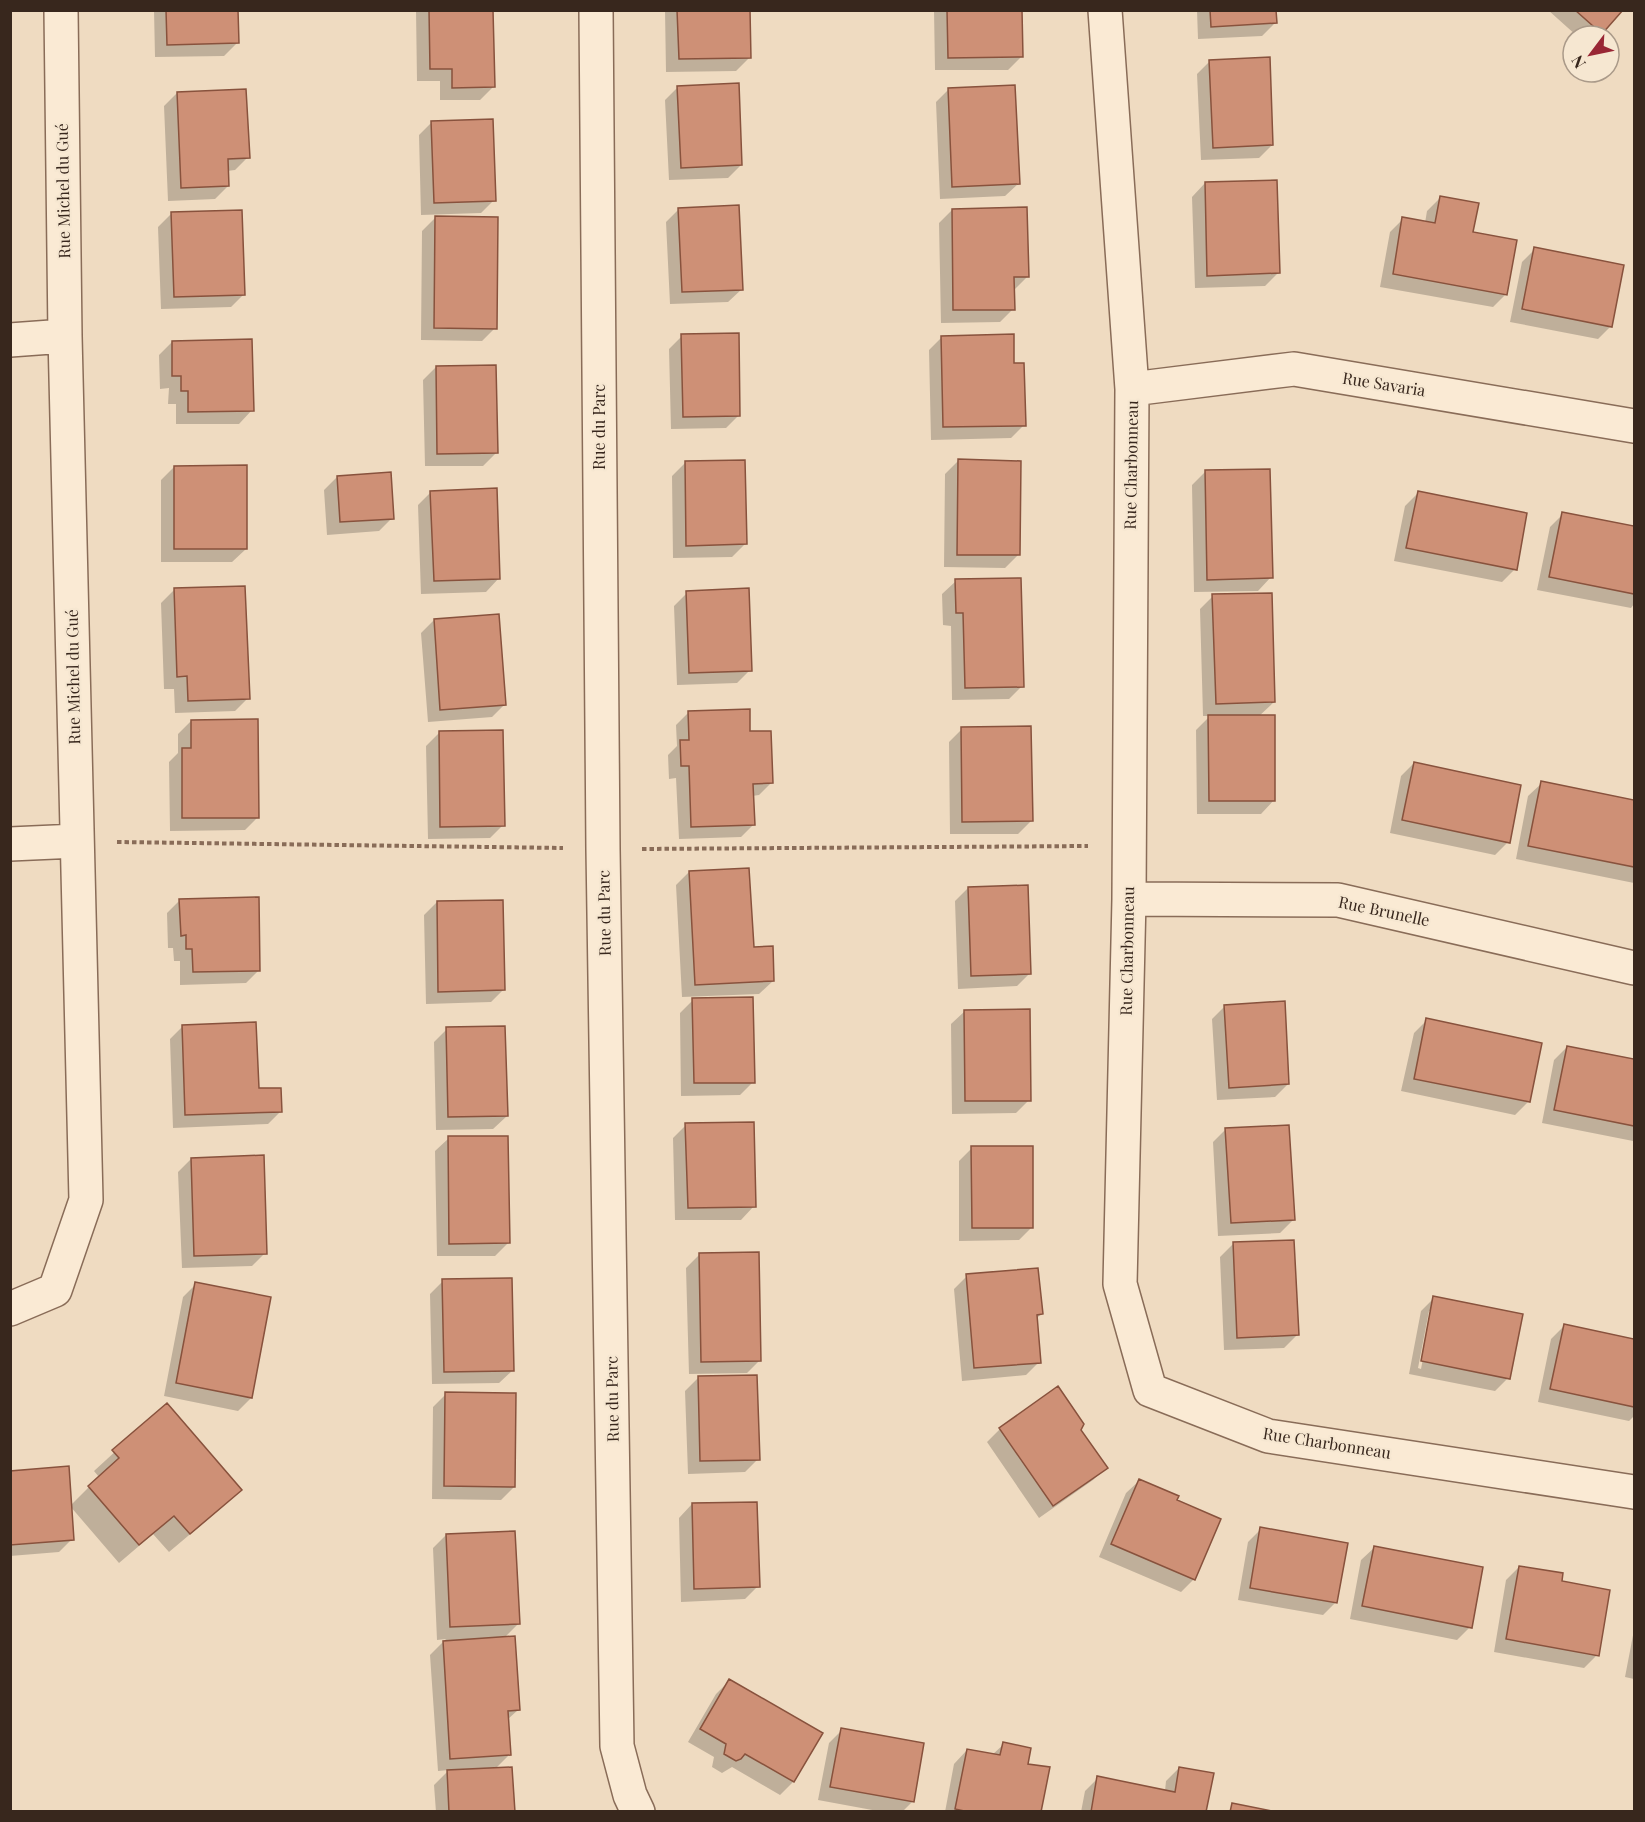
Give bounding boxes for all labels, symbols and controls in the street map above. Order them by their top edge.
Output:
north arrow [1561,24,1621,84]
text: N [1566,51,1590,73]
street label: Rue Michel du Gué [51,123,74,259]
street label: Rue Savaria [1341,367,1427,400]
street label: Rue du Parc [588,384,609,470]
street label: Rue Charbonneau [1119,400,1142,530]
street label: Rue Michel du Gué [61,609,84,745]
street label: Rue du Parc [592,870,615,956]
street label: Rue Charbonneau [1115,886,1138,1016]
street label: Rue Brunelle [1337,891,1432,930]
street label: Rue du Parc [600,1356,623,1442]
street label: Rue Charbonneau [1262,1422,1393,1463]

